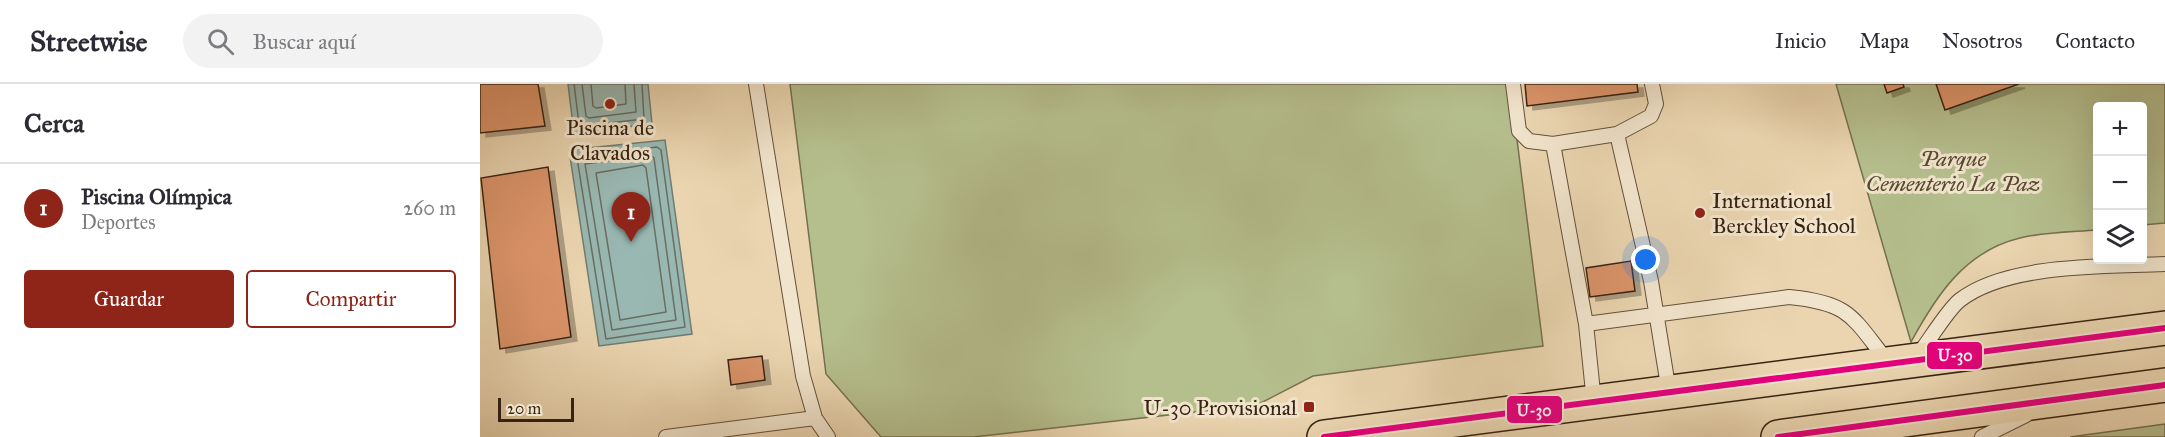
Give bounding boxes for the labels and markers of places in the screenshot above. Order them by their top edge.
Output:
marker: Piscina de Clavados [603,97,617,111]
place label: Piscina de Clavados [566,114,654,166]
place label: International Berckley School [1712,187,1856,239]
pin: 1 [612,192,650,242]
marker: International Berckley School [1693,206,1707,220]
place label: U-30 Provisional [1144,394,1297,421]
marker: U-30 Provisional [1302,400,1316,414]

